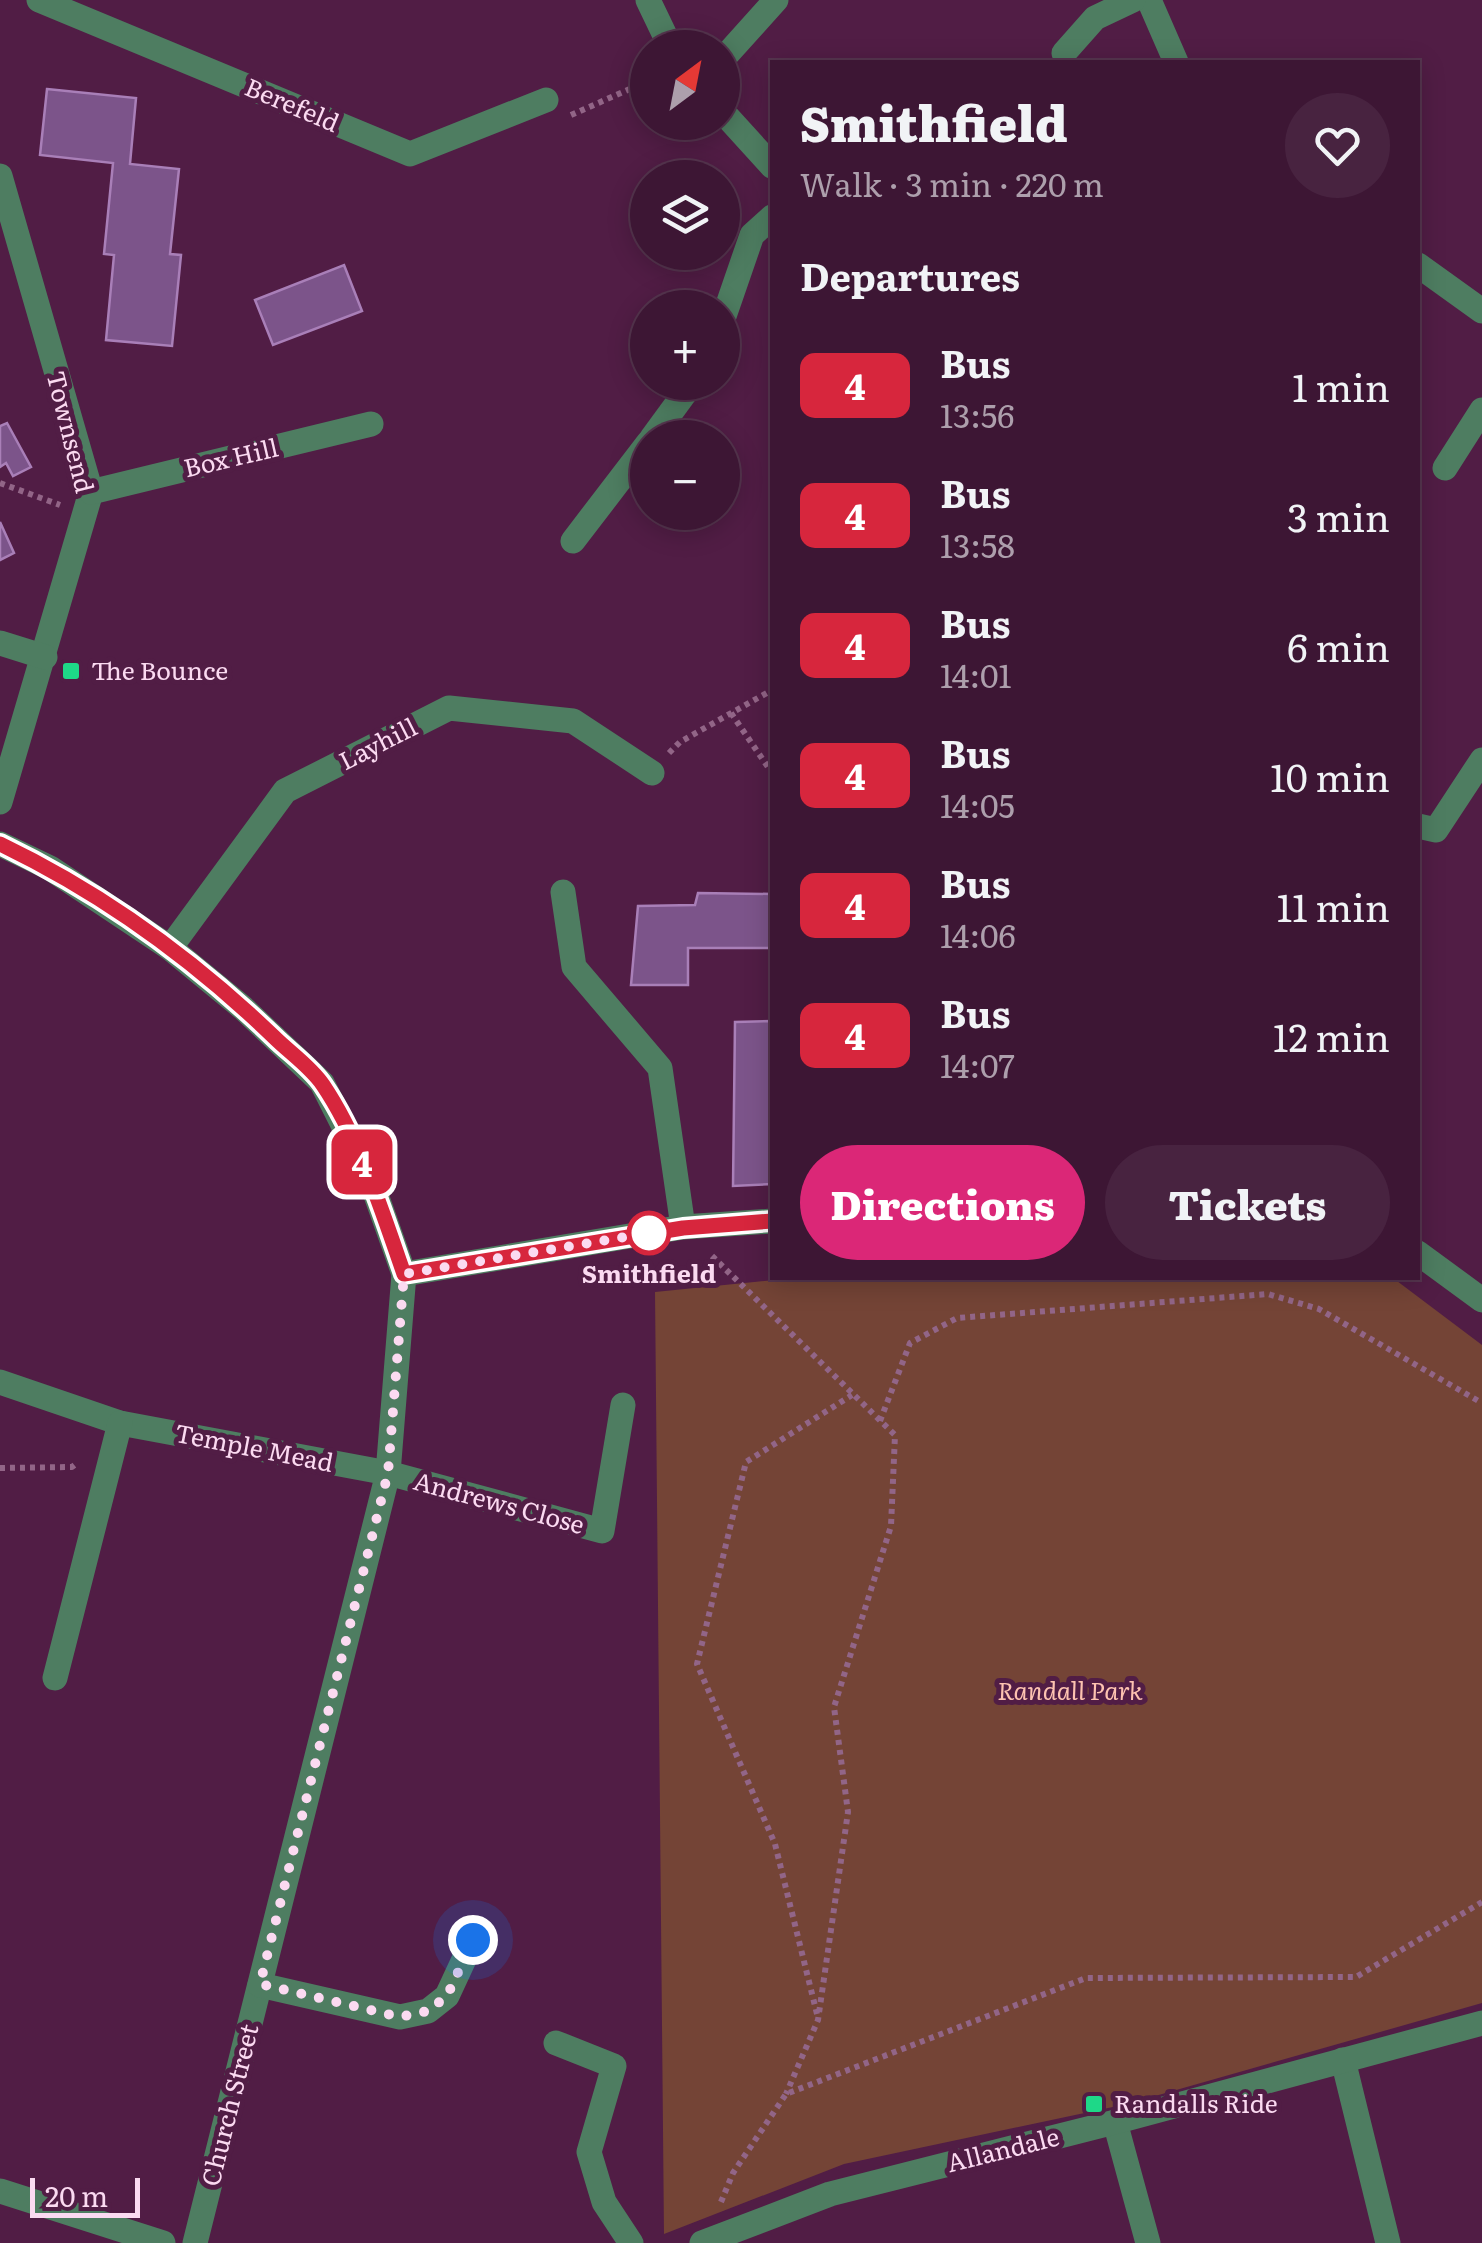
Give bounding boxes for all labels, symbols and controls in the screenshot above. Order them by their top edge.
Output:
north arrow [630,30,740,140]
map controls [630,30,740,530]
street label: Berefeld [240,67,345,140]
text: Smithfield [800,86,1068,157]
button: heart [1285,93,1390,198]
text: Walk · 3 min · 220 m [800,159,1104,207]
button: layers [630,160,740,270]
text: Departures [800,246,1020,303]
button: + [630,290,740,400]
text: Bus [940,333,1011,390]
text: 1 min [1292,357,1390,414]
text: 4 [844,359,866,411]
street label: Townsend [38,367,104,497]
text: 13:56 [940,390,1014,438]
button: − [630,420,740,530]
street label: Box Hill [180,428,282,485]
text: Bus [940,463,1011,520]
text: 3 min [1287,487,1390,544]
text: 4 [844,489,866,541]
text: 13:58 [940,520,1015,568]
text: Bus [940,593,1011,650]
text: 6 min [1287,617,1390,674]
text: 4 [844,619,866,671]
text: 14:01 [940,650,1012,698]
place label: The Bounce [91,651,228,688]
marker: The Bounce [60,660,82,682]
street label: Layhill [332,707,423,778]
text: Bus [940,723,1011,780]
text: 10 min [1270,747,1390,804]
text: 4 [844,749,866,801]
text: 14:05 [940,780,1015,828]
text: Bus [940,853,1011,910]
text: 11 min [1277,877,1390,934]
text: 4 [844,879,866,931]
text: 14:06 [940,910,1016,958]
text: Bus [940,983,1011,1040]
text: 12 min [1273,1007,1390,1064]
text: 4 [844,1009,866,1061]
text: 14:07 [940,1040,1015,1088]
line badge: 4 [330,1130,394,1194]
text: 4 [351,1136,373,1188]
button: Directions [800,1145,1085,1260]
button: Tickets [1105,1145,1390,1260]
marker: Smithfield [628,1212,670,1254]
place label: Smithfield [582,1254,716,1291]
street label: Temple Mead [172,1413,337,1480]
street label: Andrews Close [410,1461,589,1542]
park label: Randall Park [997,1671,1143,1708]
your location [448,1915,498,1965]
street label: Church Street [191,2020,267,2190]
place label: Randalls Ride [1114,2084,1278,2121]
marker: Randalls Ride [1083,2093,1105,2115]
street label: Allandale [943,2117,1063,2180]
scale bar [30,2173,140,2218]
text: 20 m [45,2174,108,2216]

